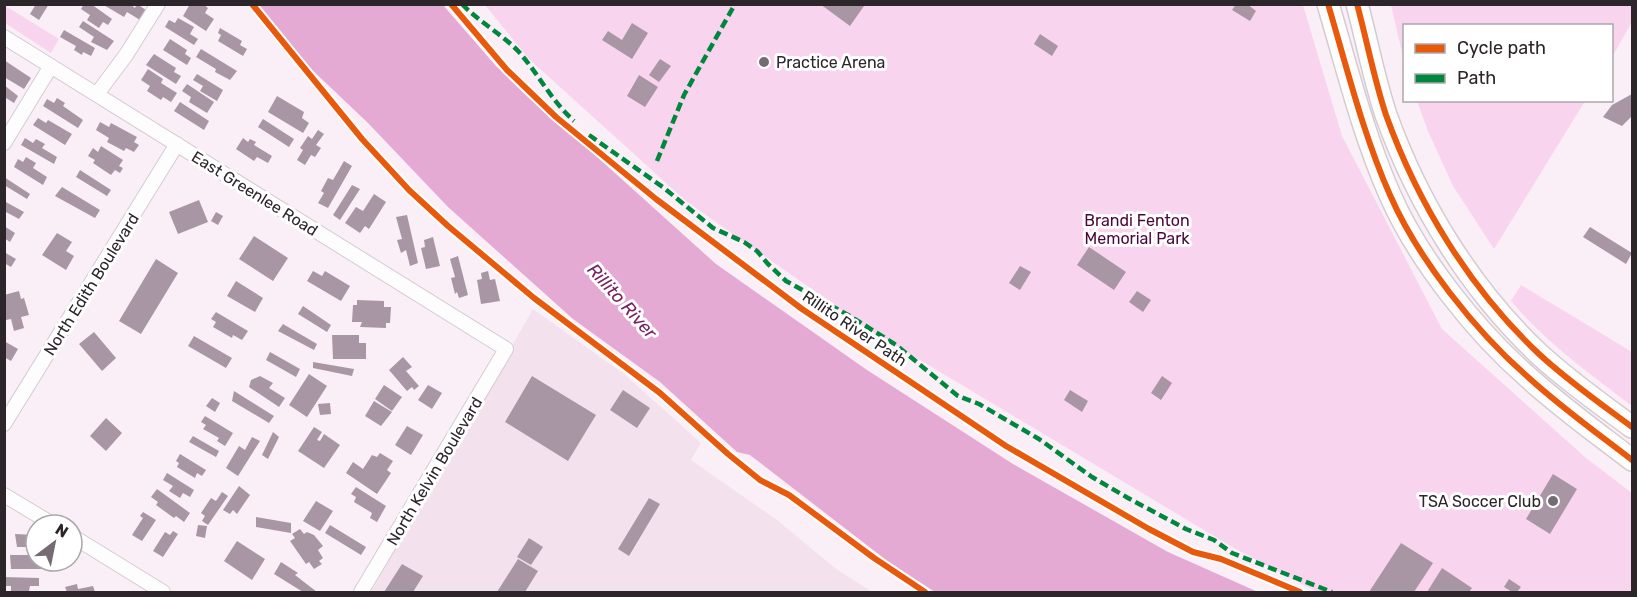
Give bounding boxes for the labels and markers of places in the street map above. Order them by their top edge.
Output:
place label: Practice Arena [776,53,885,72]
marker: Practice Arena [757,55,771,69]
place label: TSA Soccer Club [1419,492,1541,511]
marker: TSA Soccer Club [1546,494,1560,508]

